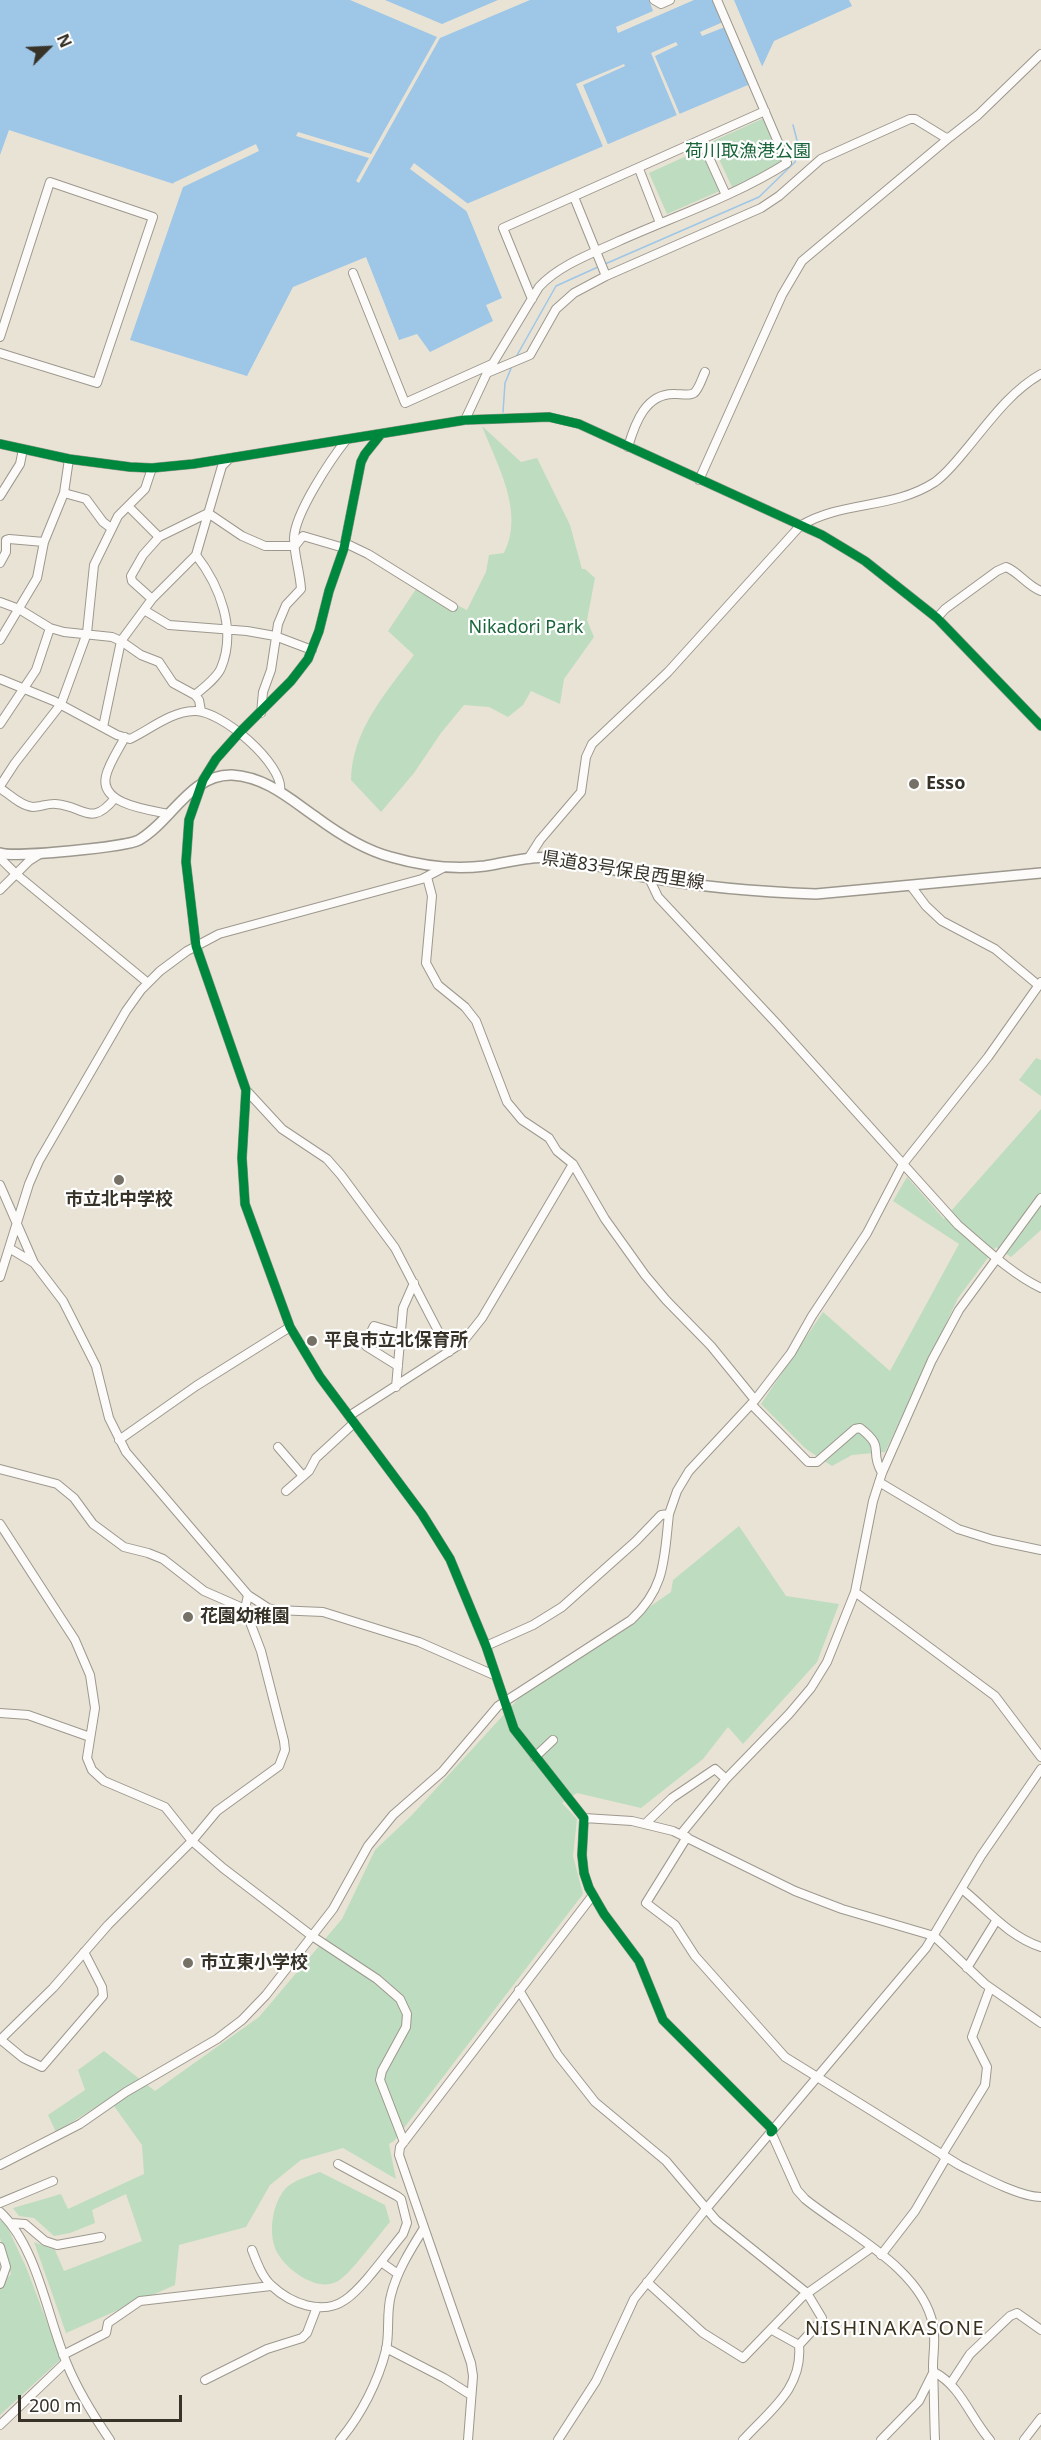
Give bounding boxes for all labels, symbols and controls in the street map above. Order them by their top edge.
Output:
north arrow [18,18,78,78]
text: N [52,30,77,51]
park label: 荷川取漁港公園 [685,141,811,163]
park label: Nikadori Park [469,617,583,639]
place label: Esso [926,773,965,795]
marker: Esso [907,777,921,791]
street label: 県道83号保良西里線 [540,847,706,895]
marker: 市立北中学校 [112,1173,126,1187]
place label: 市立北中学校 [65,1189,173,1211]
place label: 平良市立北保育所 [324,1330,468,1352]
marker: 平良市立北保育所 [305,1334,319,1348]
place label: 花園幼稚園 [200,1606,290,1628]
marker: 花園幼稚園 [181,1610,195,1624]
place label: 市立東小学校 [200,1952,308,1974]
marker: 市立東小学校 [181,1956,195,1970]
district label: NISHINAKASONE [805,2317,985,2341]
scale bar [21,2383,184,2421]
text: 200 m [29,2393,81,2417]

